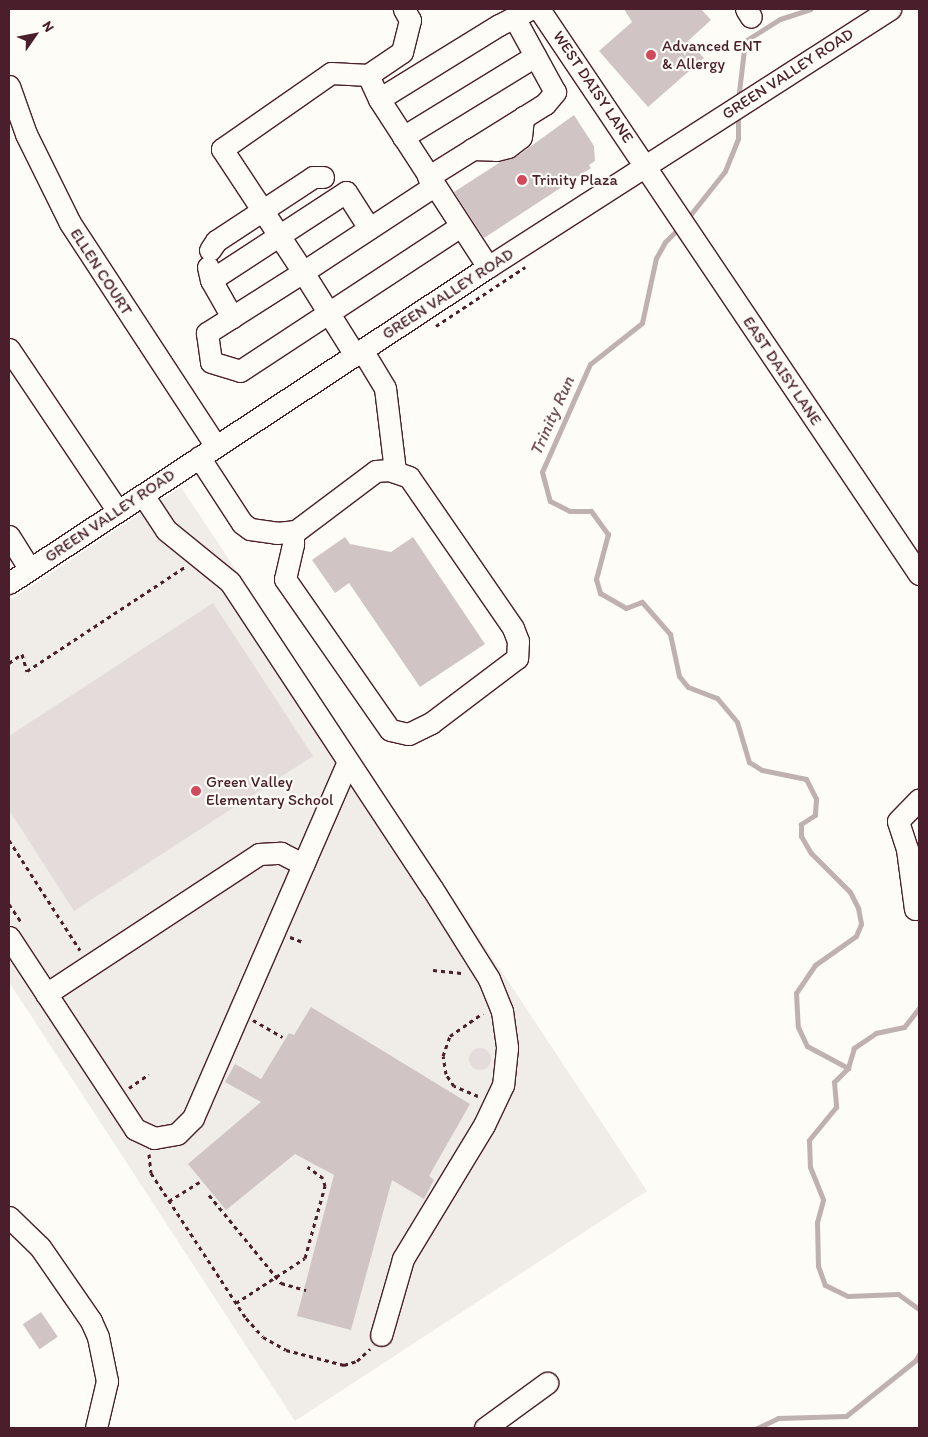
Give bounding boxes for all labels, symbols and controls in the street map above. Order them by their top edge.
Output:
north arrow [10,10,60,60]
text: N [38,18,58,35]
street label: GREEN VALLEY ROAD [719,25,857,123]
street label: WEST DAISY LANE [549,28,637,146]
place label: Advanced ENT & Allergy [662,36,762,74]
marker: Advanced ENT & Allergy [644,48,658,62]
place label: Trinity Plaza [532,170,617,190]
marker: Trinity Plaza [516,174,528,186]
street label: ELLEN COURT [66,225,136,319]
street label: GREEN VALLEY ROAD [379,245,517,343]
street label: EAST DAISY LANE [739,314,825,428]
water label: Trinity Run [525,373,579,459]
street label: GREEN VALLEY ROAD [42,466,178,566]
place label: Green Valley Elementary School [206,772,334,810]
marker: Green Valley Elementary School [190,785,202,797]

